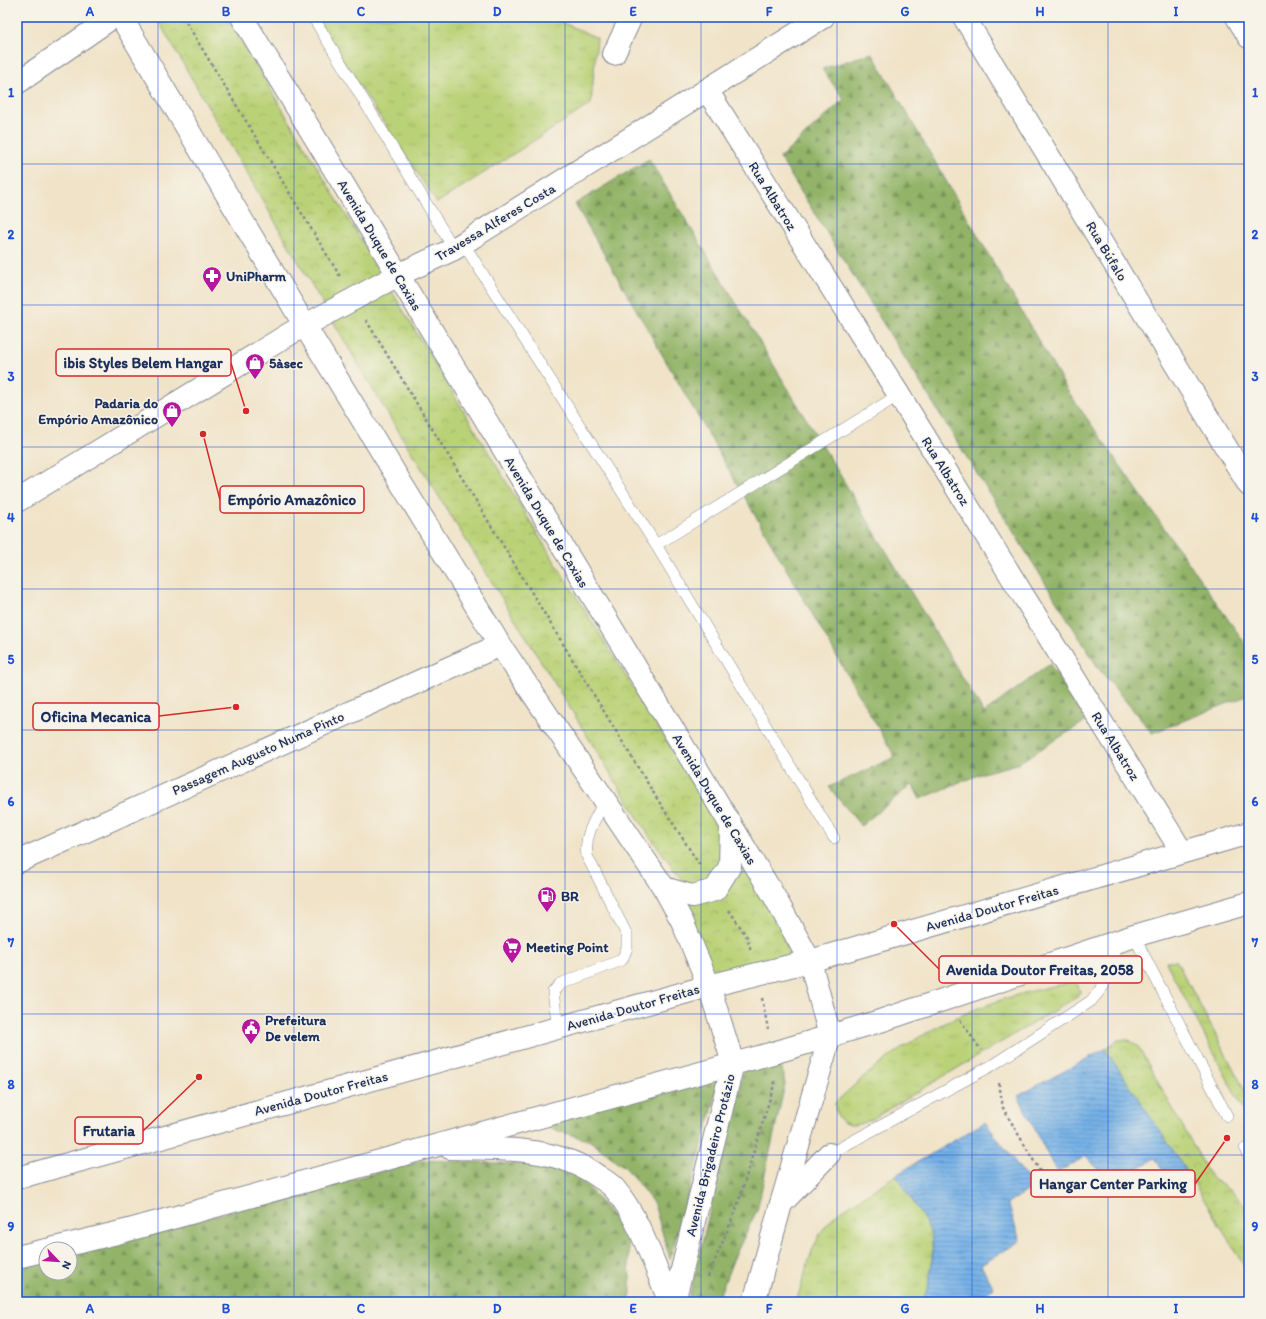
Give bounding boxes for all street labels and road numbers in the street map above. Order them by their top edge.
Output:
street label: Rua Albatroz [745,159,801,234]
street label: Avenida Duque de Caxias [334,177,425,314]
street label: Travessa Alferes Costa [432,179,559,265]
street label: Rua Búfalo [1082,218,1131,284]
street label: Rua Albatroz [918,434,974,509]
street label: Avenida Duque de Caxias [501,454,592,591]
street label: Passagem Augusto Numa Pinto [170,708,347,799]
street label: Rua Albatroz [1088,709,1144,784]
street label: Avenida Duque de Caxias [669,731,760,868]
street label: Avenida Doutor Freitas [924,881,1061,936]
street label: Avenida Doutor Freitas [565,980,702,1035]
street label: Avenida Doutor Freitas [252,1067,390,1120]
street label: Avenida Brigadeiro Protázio [682,1072,739,1238]

